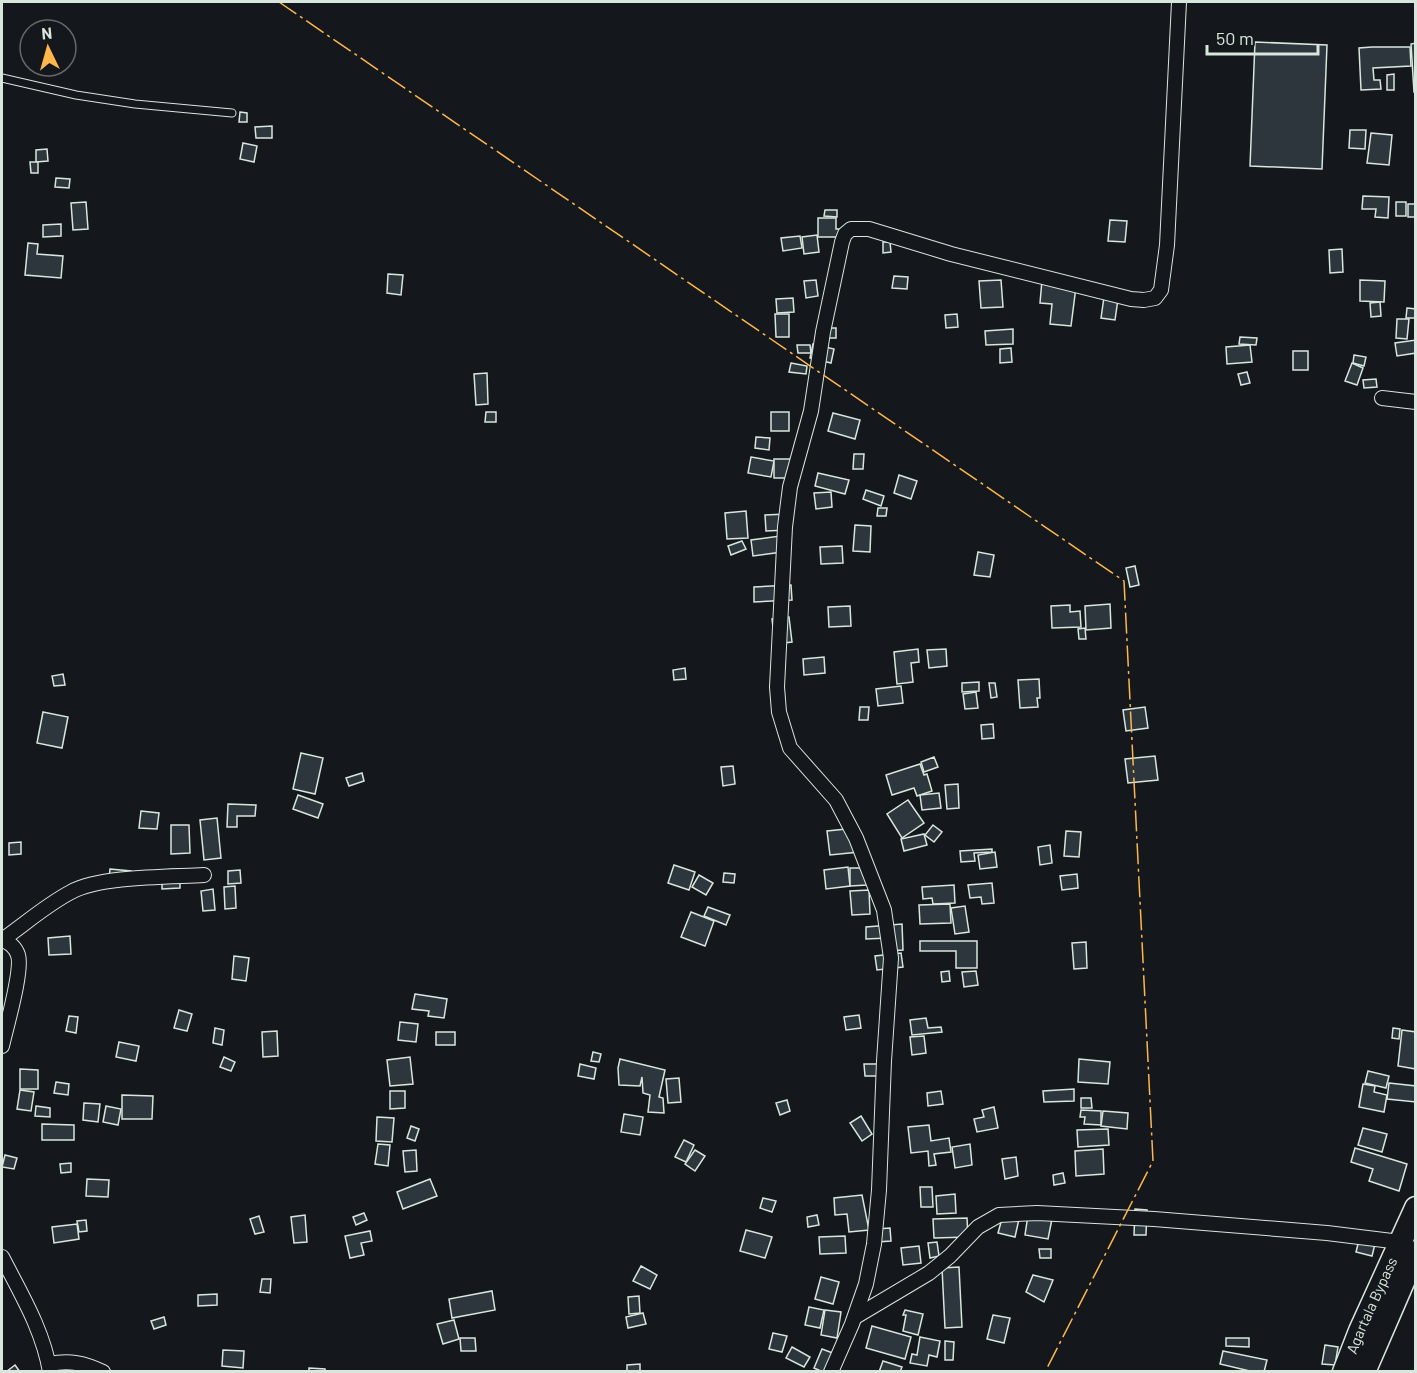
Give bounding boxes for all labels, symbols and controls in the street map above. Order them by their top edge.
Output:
north arrow [18,18,78,78]
scale bar [1207,18,1318,56]
text: N [41,23,53,42]
text: 50 m [1216,27,1254,49]
street label: Agartala Bypass [1342,1254,1400,1356]

